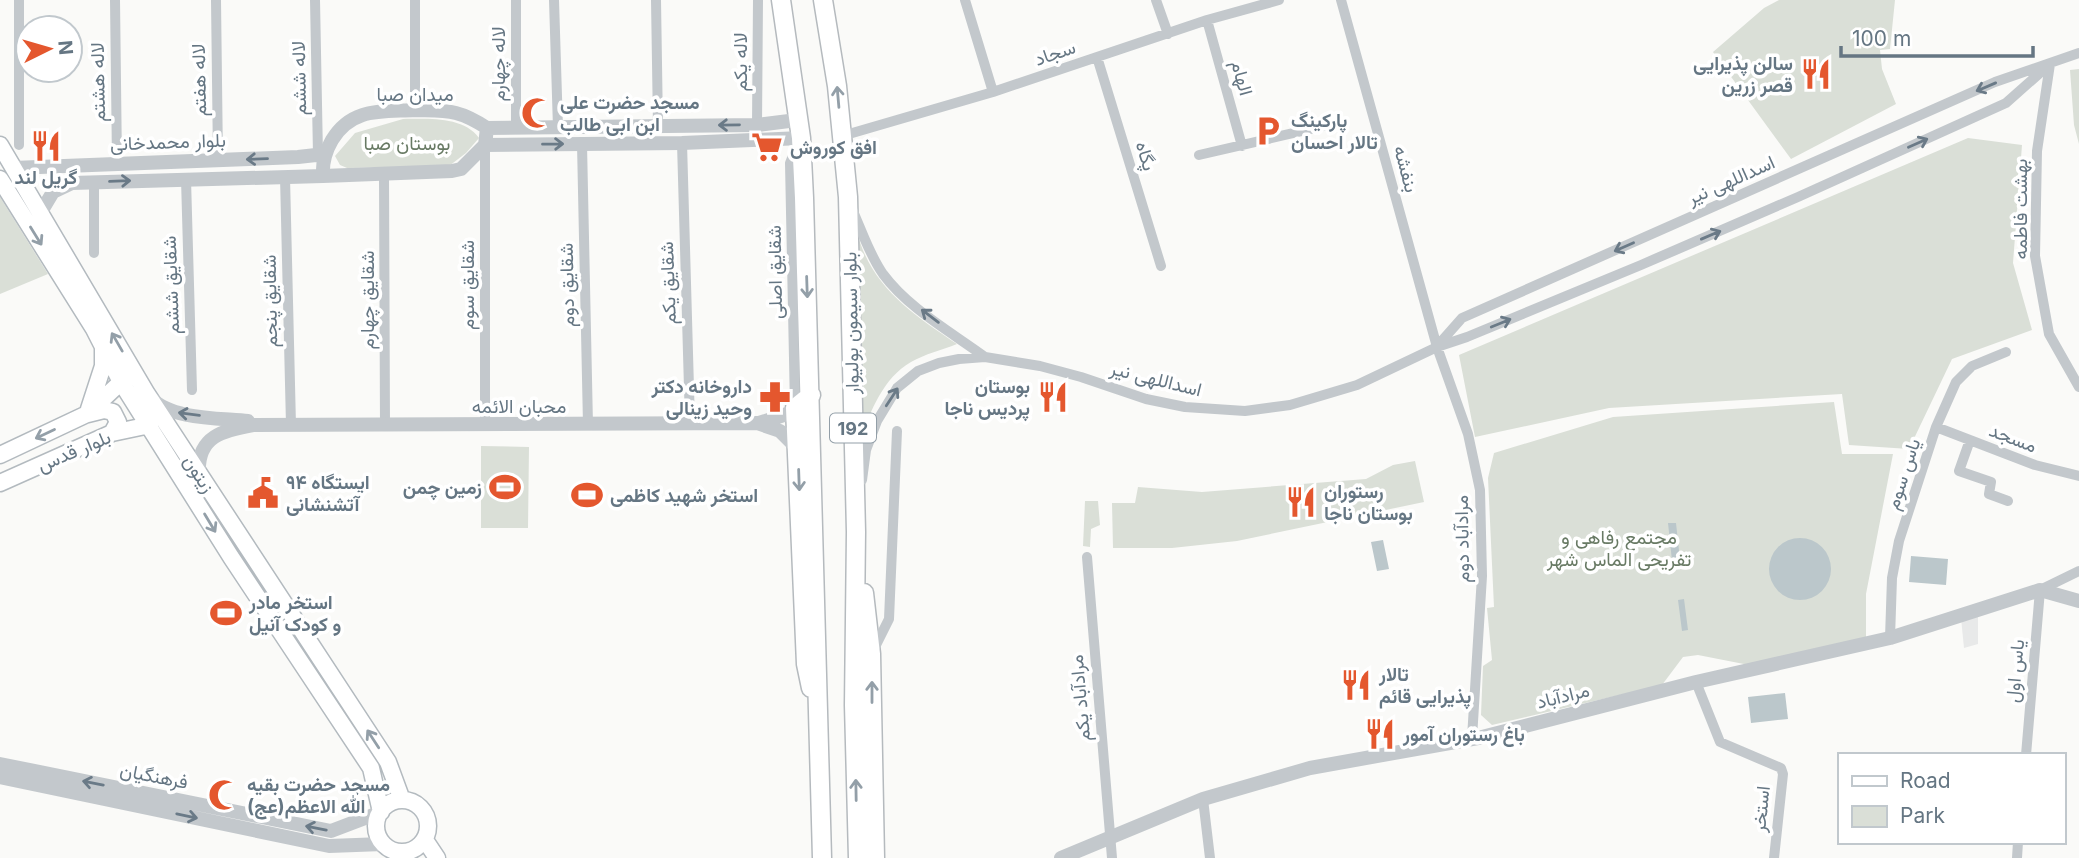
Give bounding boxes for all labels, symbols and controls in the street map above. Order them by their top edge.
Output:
north arrow [14,14,84,84]
scale bar [1841,14,2034,58]
text: 100 m [1852,26,1911,51]
street label: لاله چهارم [487,27,512,101]
street label: لاله یکم [729,32,753,92]
street label: سجاد [1031,35,1079,71]
text: N [53,39,78,56]
street label: لاله ششم [287,41,312,115]
street label: لاله هشتم [86,42,111,122]
street label: لاله هفتم [187,43,212,117]
place label: سالن پذیرایی قصر زرین [1693,52,1793,98]
restaurant icon: سالن پذیرایی قصر زرین [1799,57,1833,91]
street label: الهام [1225,58,1258,98]
one-way arrow [1976,81,1997,94]
street label: میدان صبا [376,83,454,106]
one-way arrow [832,87,845,109]
place label: مسجد حضرت علی ابن ابی طالب [560,91,700,136]
mosque icon: مسجد حضرت علی ابن ابی طالب [520,96,554,130]
place label: پارکینگ تالار احسان [1291,109,1378,155]
parking icon: پارکینگ تالار احسان [1251,114,1285,148]
one-way arrow [718,118,741,132]
street label: بلوار محمدخانی [110,128,226,156]
restaurant icon: گریل لند [29,129,63,163]
supermarket icon: افق کوروش [750,130,784,164]
park label: بوستان صبا [364,132,450,155]
place label: افق کوروش [790,136,877,160]
one-way arrow [1907,136,1929,149]
one-way arrow [541,137,564,151]
street label: پگاه [1129,139,1161,174]
street label: بنفشه [1389,143,1423,195]
street label: اسداللهی نیر [1683,150,1778,210]
one-way arrow [245,152,268,165]
street label: بهشت فاطمه [2009,159,2032,259]
place label: گریل لند [15,166,78,190]
one-way arrow [108,175,131,188]
street label: شقایق اصلی [763,225,787,319]
one-way arrow [30,226,44,246]
one-way arrow [1699,228,1721,241]
street label: شقایق ششم [158,235,185,335]
street label: شقایق سوم [456,240,480,330]
street label: شقایق یکم [655,241,682,325]
one-way arrow [1614,241,1635,254]
street label: شقایق دوم [555,243,580,327]
street label: شقایق چهارم [356,251,381,349]
street label: بلوار سیمون بولیوار [838,252,864,395]
street label: شقایق پنجم [258,254,284,348]
one-way arrow [801,275,814,298]
one-way arrow [921,309,940,324]
one-way arrow [1489,316,1511,329]
one-way arrow [110,332,124,352]
street label: اسداللهی نیر [1107,356,1204,401]
place label: داروخانه دکتر وحید زینالی [651,375,752,421]
place label: بوستان پردیس ناجا [944,375,1030,422]
pharmacy icon: داروخانه دکتر وحید زینالی [758,380,792,414]
restaurant icon: بوستان پردیس ناجا [1036,380,1070,414]
one-way arrow [885,388,899,407]
street label: محبان الائمه [472,395,566,418]
one-way arrow [178,408,201,421]
road number: 192 [830,414,876,442]
street label: مسجد [1986,418,2040,458]
street label: بلوار قدس [34,425,114,477]
one-way arrow [35,428,56,441]
street label: یاس سوم [1881,436,1926,513]
street label: زیتون [178,451,220,497]
one-way arrow [792,469,805,492]
sports icon: زمین چمن [488,470,522,504]
place label: ایستگاه ۹۴ آتشنشانی [286,471,370,516]
public building icon: ایستگاه ۹۴ آتشنشانی [246,476,280,510]
place label: زمین چمن [403,476,482,501]
sports icon: استخر شهید کاظمی [570,478,604,512]
place label: رستوران بوستان ناجا [1324,480,1413,526]
place label: استخر شهید کاظمی [610,484,758,508]
restaurant icon: رستوران بوستان ناجا [1284,485,1318,519]
street label: مرادآباد دوم [1450,495,1475,583]
one-way arrow [203,512,217,532]
park label: مجتمع رفاهی و تفریحی الماس شهر [1546,526,1691,571]
place label: استخر مادر و کودک آنیل [248,591,341,637]
sports icon: استخر مادر و کودک آنیل [209,596,243,630]
street label: یاس اول [2001,638,2029,704]
street label: مرادآباد یکم [1065,654,1096,742]
place label: تالار پذیرایی قائم [1378,663,1471,710]
restaurant icon: تالار پذیرایی قائم [1339,668,1373,702]
street label: مرادآباد [1534,678,1592,714]
one-way arrow [865,681,879,704]
restaurant icon: باغ رستوران آمور [1363,717,1397,751]
place label: باغ رستوران آمور [1402,723,1525,747]
one-way arrow [366,730,380,749]
legend [1838,753,2065,844]
street label: فرهنگیان [118,758,190,794]
text: Road [1900,768,1951,793]
place label: مسجد حضرت بقیه الله الاعظم(عج) [247,773,390,820]
one-way arrow [82,775,105,789]
mosque icon: مسجد حضرت بقیه الله الاعظم(عج) [207,778,241,812]
one-way arrow [849,779,863,802]
street label: استخر [1747,785,1775,834]
text: Park [1900,803,1945,828]
one-way arrow [175,810,198,824]
one-way arrow [305,820,328,834]

